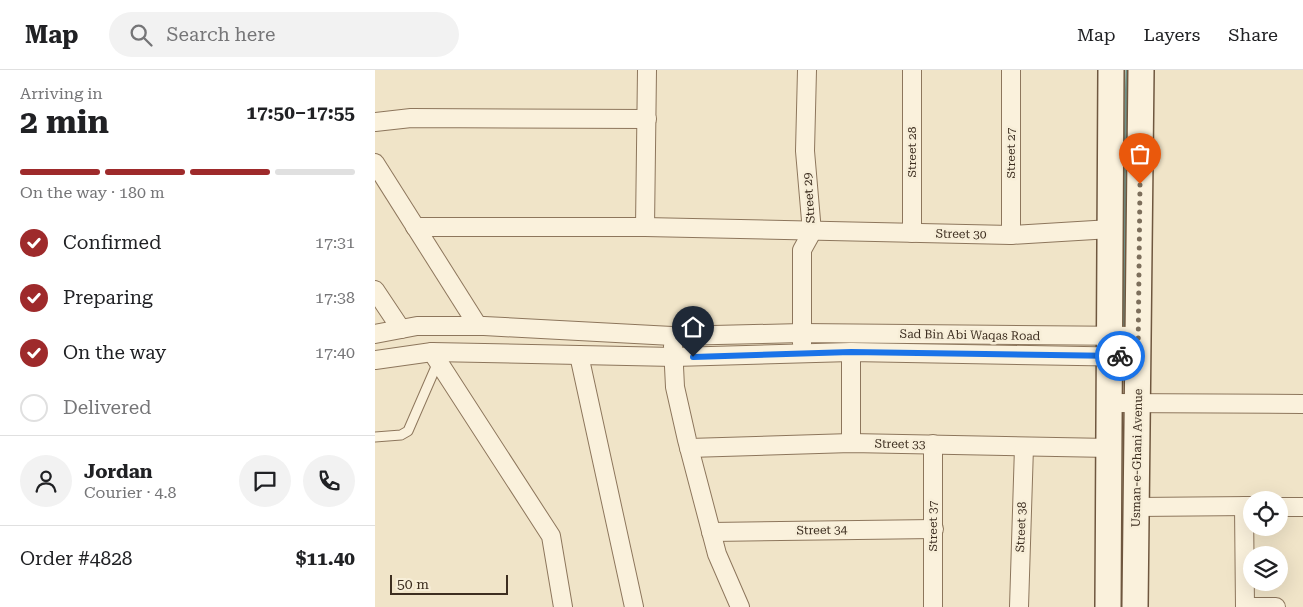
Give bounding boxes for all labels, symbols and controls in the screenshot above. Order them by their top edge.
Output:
search box [109,12,459,57]
text: Map [25,21,79,49]
icon: search [127,21,155,49]
text: Search here [167,23,275,46]
text: Map [1077,24,1116,45]
text: Layers [1144,24,1200,45]
text: Share [1228,24,1278,45]
text: Arriving in [20,84,103,103]
text: 17:50–17:55 [246,101,355,124]
text: 2 min [20,103,109,141]
street label: Street 28 [905,126,919,177]
street label: Street 27 [1004,127,1018,178]
pin [1119,133,1161,184]
icon: bag [1126,140,1154,168]
street label: Street 29 [800,172,818,224]
text: On the way · 180 m [20,183,165,202]
street label: Street 30 [935,227,987,241]
icon: check [20,229,48,257]
text: Confirmed [63,231,161,254]
text: 17:31 [315,233,355,252]
icon: check [20,284,48,312]
text: Preparing [63,286,153,309]
text: 17:38 [315,288,355,307]
pin [672,306,714,357]
icon: home [679,313,707,341]
street label: Sad Bin Abi Waqas Road [900,327,1041,343]
courier [1095,331,1145,381]
icon: check [20,339,48,367]
text: On the way [63,341,166,364]
icon: bike [1106,342,1134,370]
text: 17:40 [315,343,355,362]
street label: Usman-e-Ghani Avenue [1129,388,1145,527]
text: Delivered [63,396,151,419]
street label: Street 33 [874,437,926,451]
button: person [20,455,72,507]
button: chat [239,455,291,507]
button: phone [303,455,355,507]
text: Jordan [84,460,153,483]
text: Courier · 4.8 [84,483,177,502]
map controls [1243,491,1288,591]
button: locate [1243,491,1288,536]
street label: Street 37 [926,500,940,551]
street label: Street 38 [1013,501,1029,553]
street label: Street 34 [796,523,848,537]
button: layers [1243,546,1288,591]
text: Order #4828 [20,547,132,570]
text: $11.40 [296,547,355,570]
scale bar [390,572,507,595]
text: 50 m [397,576,429,592]

